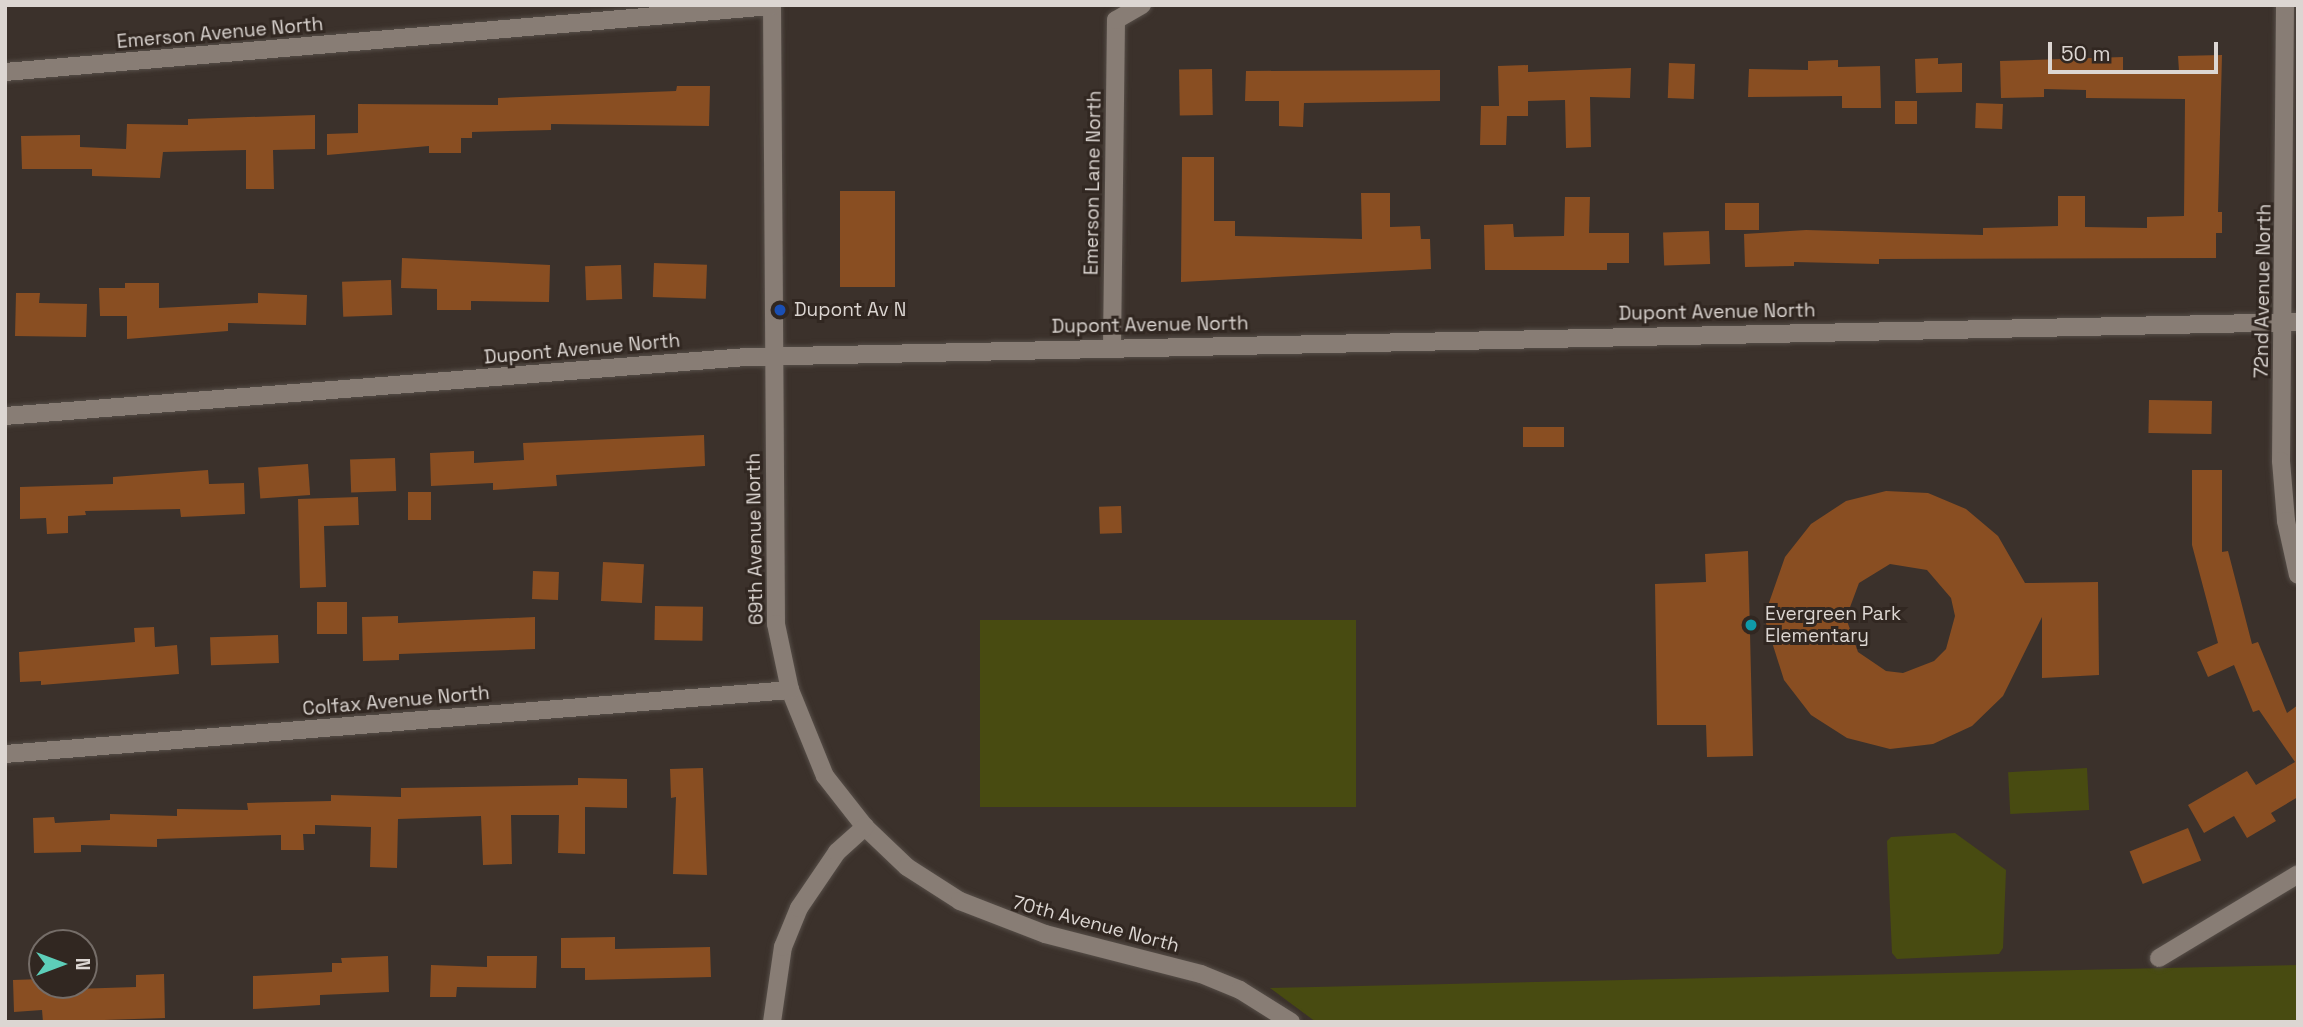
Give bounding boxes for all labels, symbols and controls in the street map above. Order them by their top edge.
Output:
street label: Emerson Avenue North [116,13,324,53]
scale bar [2051,28,2221,72]
text: 50 m [2061,40,2111,67]
street label: Emerson Lane North [1080,91,1106,275]
street label: 72nd Avenue North [2250,203,2276,379]
place label: Dupont Av N [794,299,907,321]
street label: Dupont Avenue North [1618,299,1816,325]
marker: Dupont Av N [772,302,788,318]
street label: Dupont Avenue North [1051,312,1249,338]
street label: Dupont Avenue North [483,329,681,369]
street label: 69th Avenue North [742,453,768,625]
place label: Evergreen Park Elementary [1765,603,1901,647]
marker: Evergreen Park Elementary [1743,617,1759,633]
street label: Colfax Avenue North [301,681,491,721]
street label: 70th Avenue North [1010,891,1182,957]
north arrow [28,929,98,999]
text: N [70,958,95,970]

